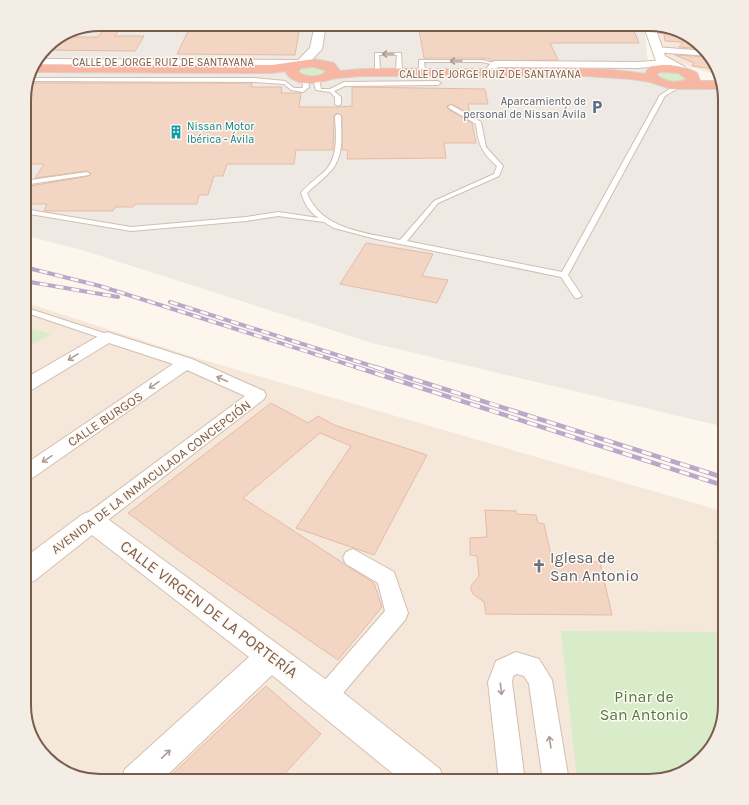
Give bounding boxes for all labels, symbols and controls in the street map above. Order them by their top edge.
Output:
one-way arrow [382,50,395,58]
street label: CALLE DE JORGE RUIZ DE SANTAYANA [72,56,254,69]
one-way arrow [450,57,463,65]
street label: CALLE DE JORGE RUIZ DE SANTAYANA [399,68,581,81]
place label: Aparcamiento de personal de Nissan Ávila [463,95,586,121]
parking icon: Aparcamiento de personal de Nissan Ávila [589,99,605,115]
place label: Nissan Motor Ibérica - Ávila [187,120,254,146]
building icon: Nissan Motor Ibérica - Ávila [168,124,184,140]
one-way arrow [68,353,79,361]
one-way arrow [217,375,229,382]
one-way arrow [149,381,160,389]
street label: CALLE BURGOS [65,388,145,450]
street label: AVENIDA DE LA INMACULADA CONCEPCIÓN [48,396,254,557]
one-way arrow [42,455,53,463]
street label: CALLE VIRGEN DE LA PORTERÍA [116,536,302,682]
place label: Iglesa de San Antonio [550,548,639,585]
church icon: Iglesa de San Antonio [531,558,547,574]
one-way arrow [497,682,505,695]
park label: Pinar de San Antonio [600,687,688,724]
one-way arrow [545,736,553,749]
one-way arrow [161,750,171,759]

